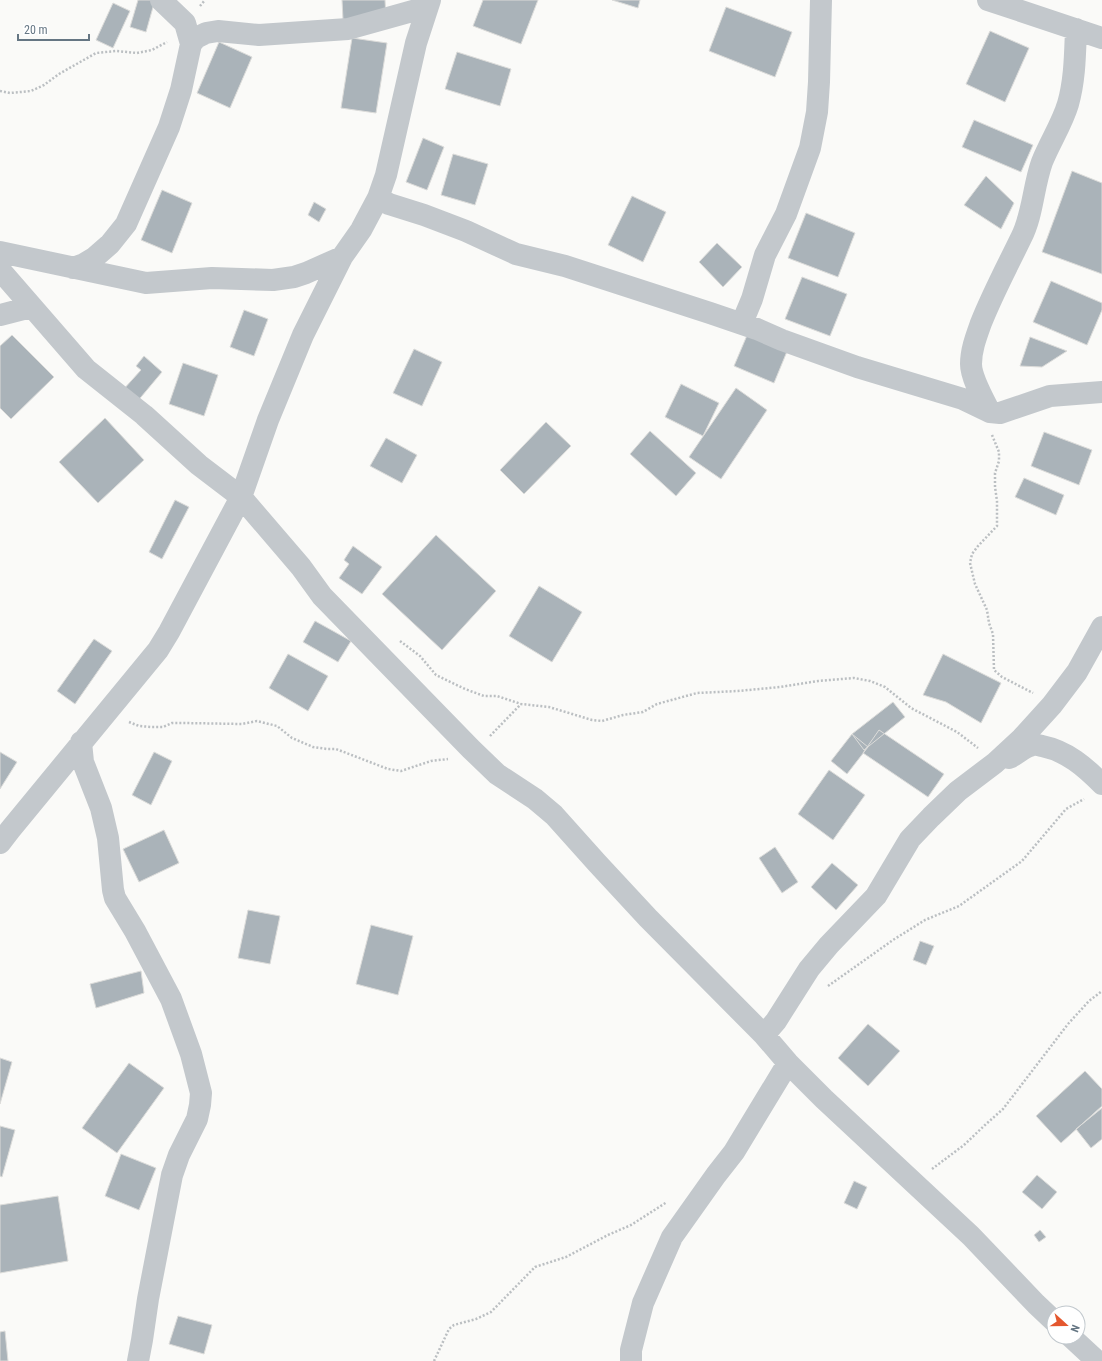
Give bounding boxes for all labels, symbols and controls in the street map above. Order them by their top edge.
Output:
scale bar [18,16,89,42]
text: 20 m [24,23,48,37]
north arrow [1046,1305,1086,1345]
text: N [1068,1323,1082,1334]

